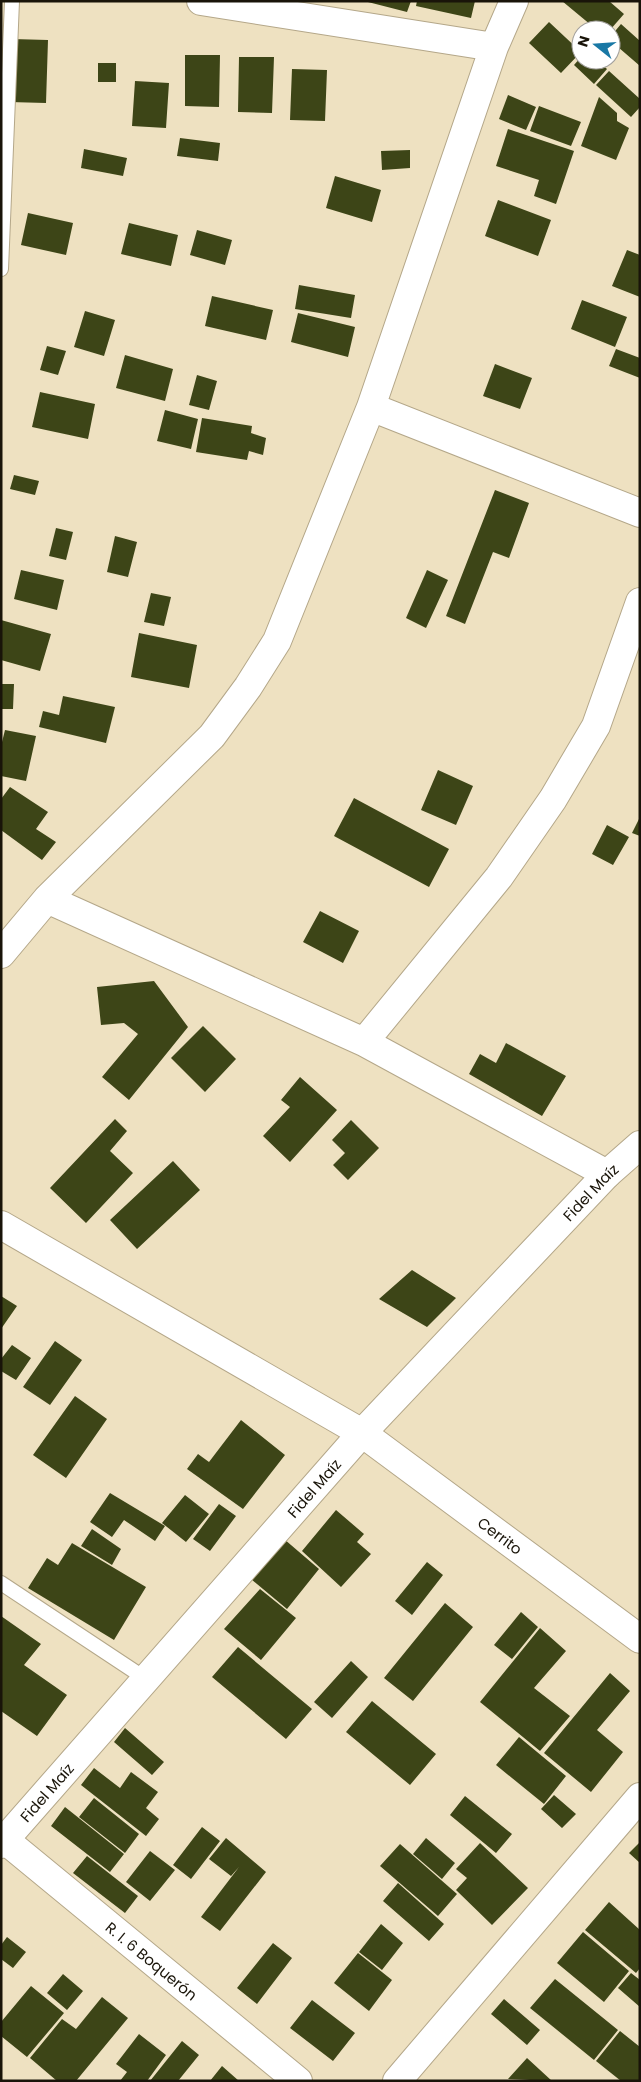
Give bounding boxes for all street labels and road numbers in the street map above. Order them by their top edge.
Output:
street label: Fidel Maíz [558,1158,623,1225]
street label: Fidel Maíz [282,1454,346,1522]
street label: Cerrito [473,1512,527,1559]
street label: Fidel Maíz [15,1758,78,1826]
street label: R. I. 6 Boquerón [101,1917,202,2005]

